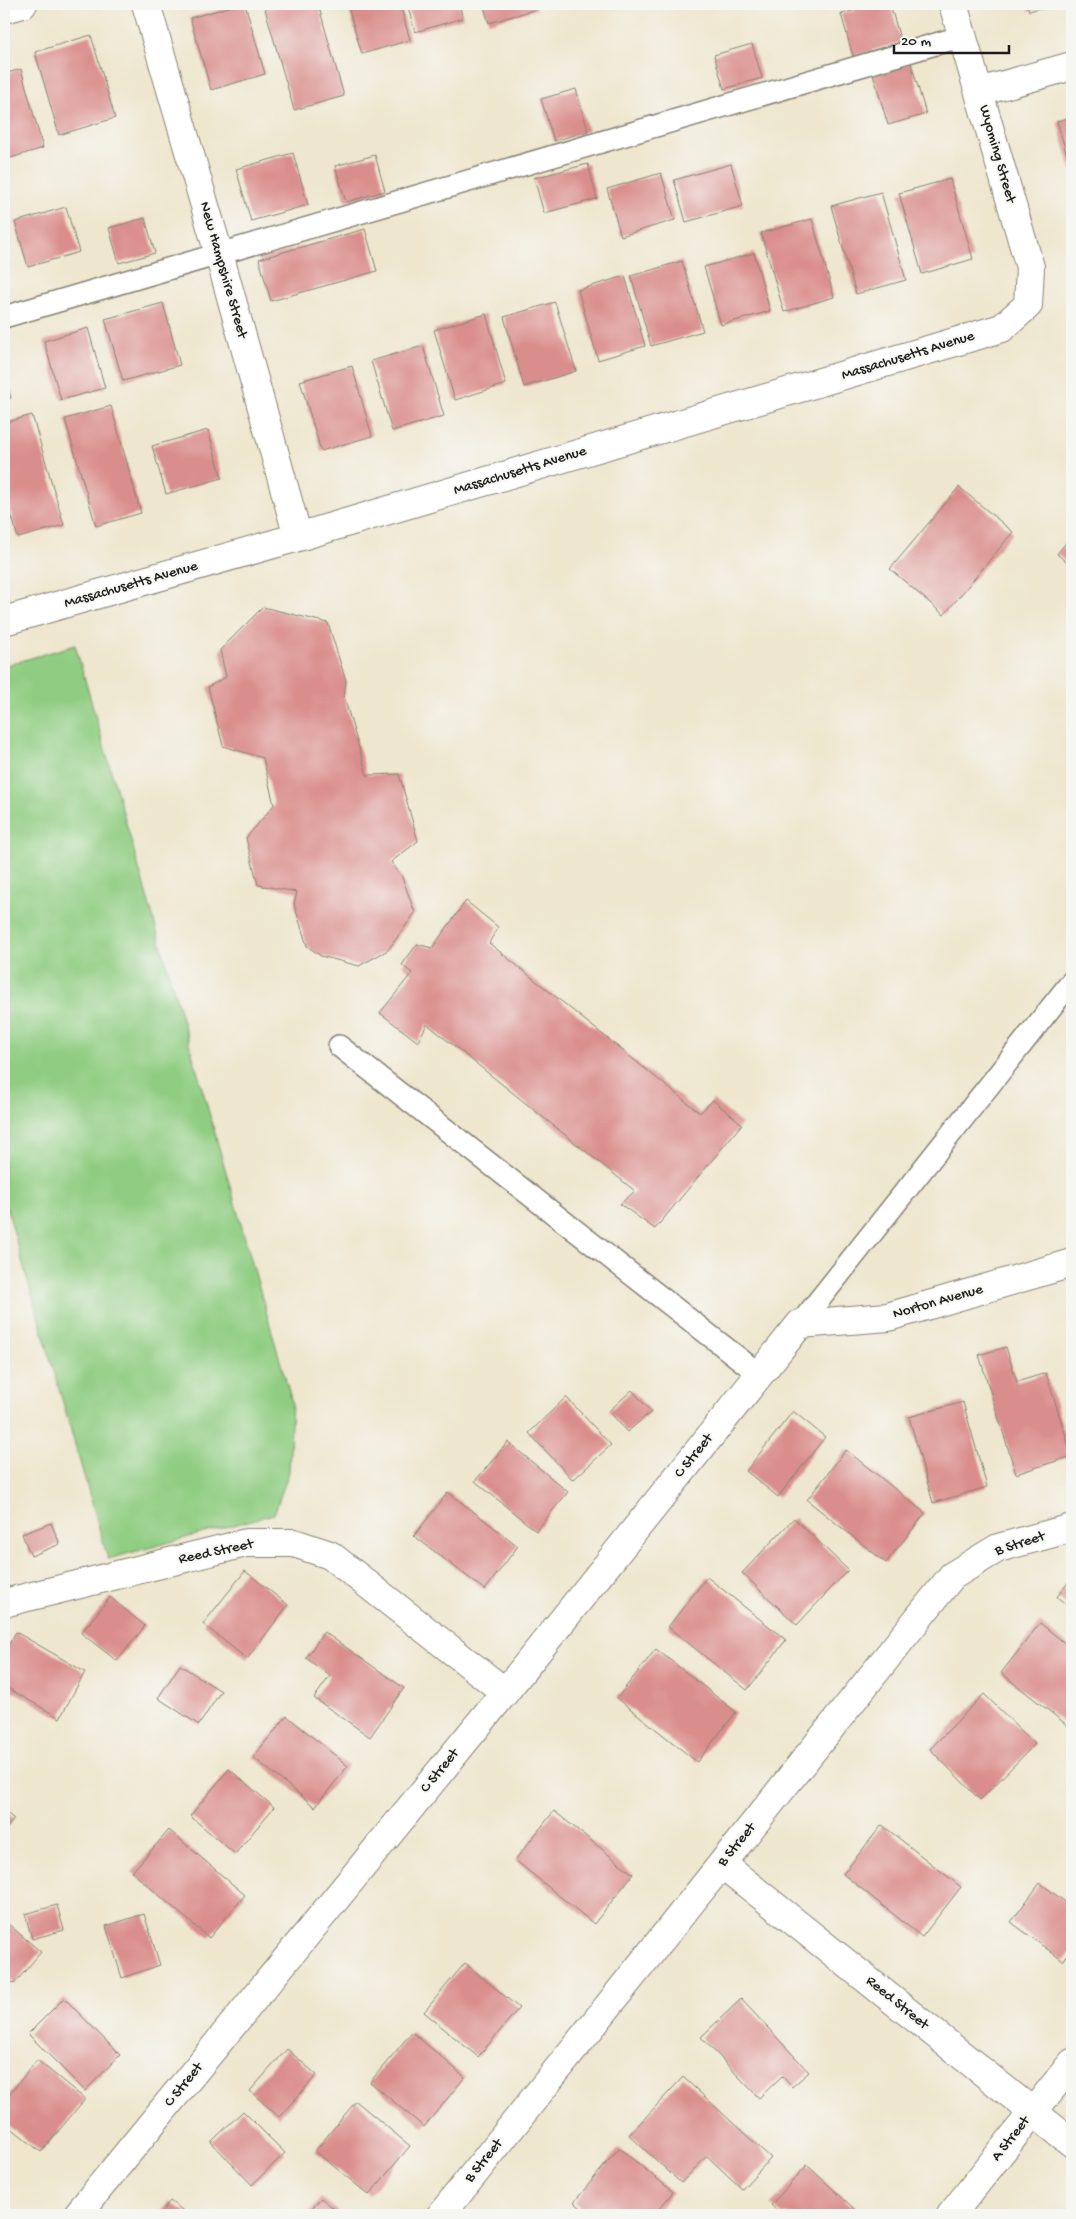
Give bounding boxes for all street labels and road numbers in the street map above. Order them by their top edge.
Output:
street label: Wyoming Street [974,103,1020,207]
street label: New Hampshire Street [195,200,252,342]
street label: Massachusetts Avenue [839,327,977,385]
street label: Massachusetts Avenue [451,442,589,500]
street label: Massachusetts Avenue [62,557,200,613]
street label: Norton Avenue [891,1281,985,1323]
street label: C Street [671,1429,718,1482]
street label: B Street [992,1527,1049,1561]
street label: Reed Street [177,1535,257,1569]
street label: C Street [417,1744,464,1797]
street label: B Street [713,1818,761,1871]
street label: Reed Street [862,1972,934,2035]
street label: C Street [161,2058,208,2111]
street label: A Street [988,2111,1035,2165]
street label: B Street [460,2134,508,2187]

